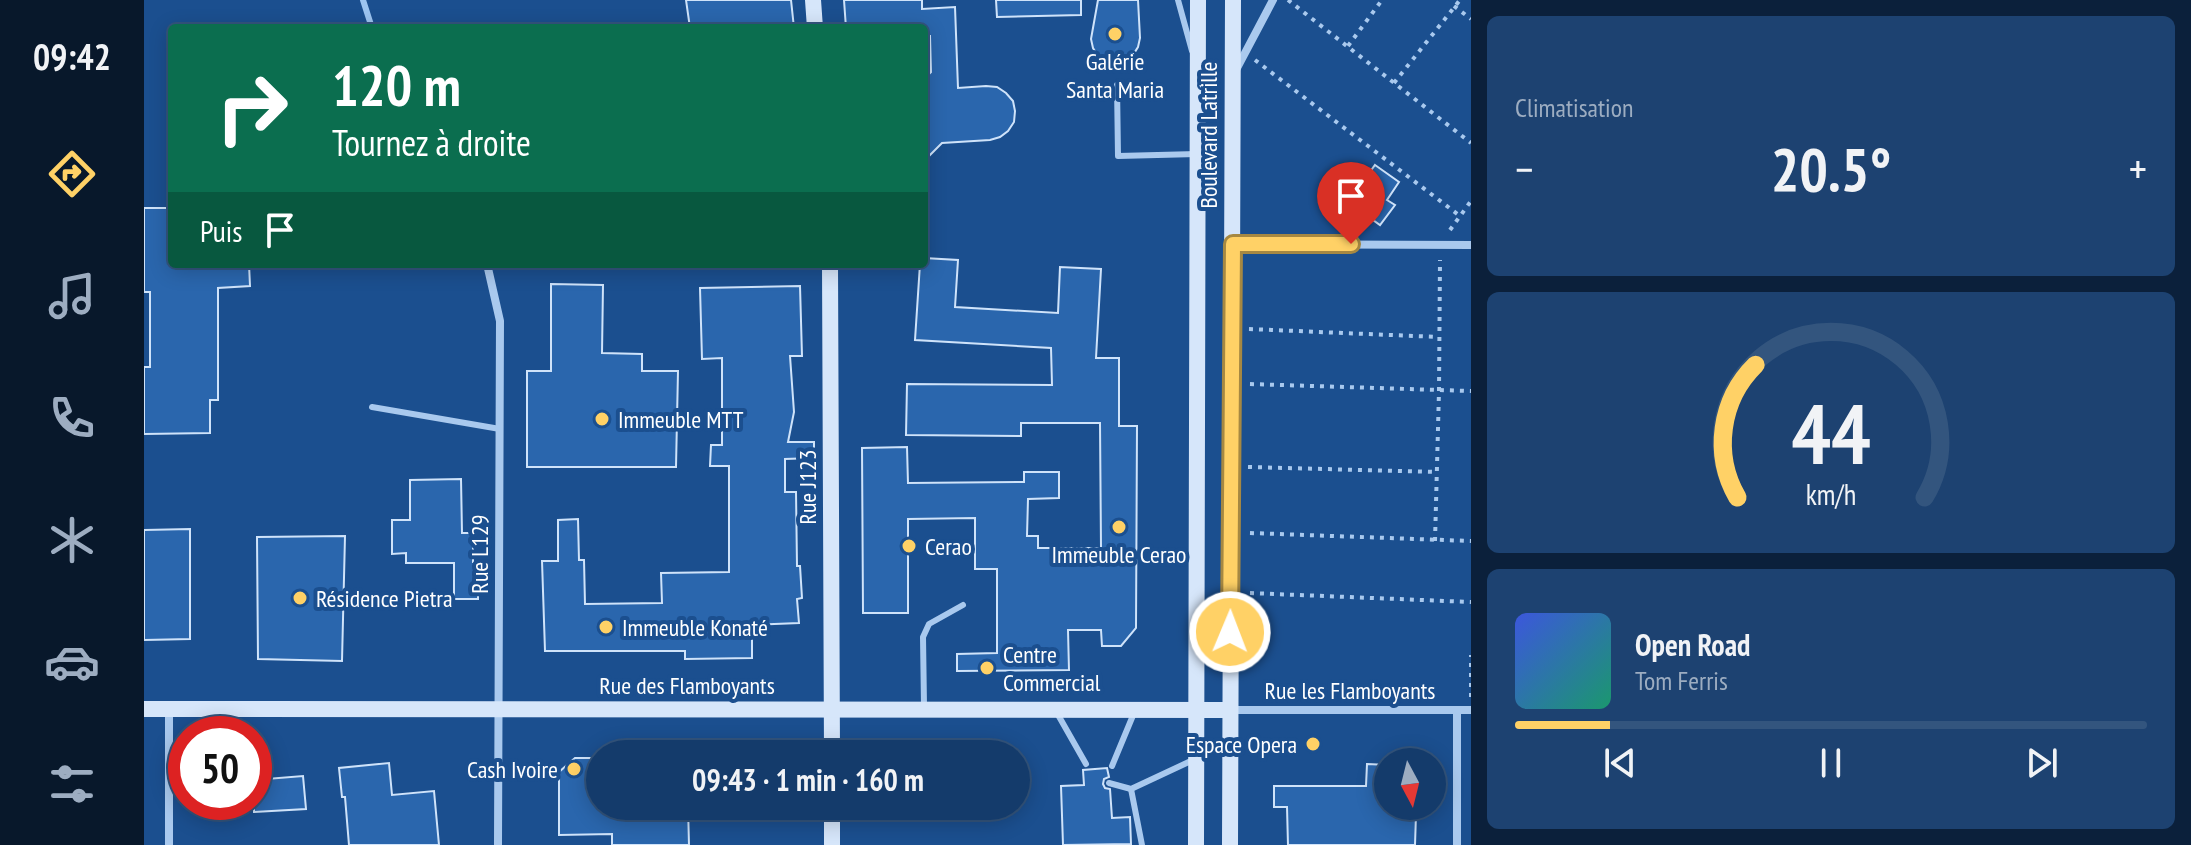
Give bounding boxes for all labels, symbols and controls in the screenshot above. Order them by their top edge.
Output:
marker: Galérie Santa Maria [1106,25,1124,43]
text: 09:42 [33,33,111,80]
place label: Galérie Santa Maria [1066,46,1164,105]
text: 120 m [332,49,461,121]
icon: right [200,56,304,160]
street label: Boulevard Latrille [1193,62,1224,208]
text: Climatisation [1515,91,1633,124]
text: Tournez à droite [332,119,531,166]
text: 20.5° [1771,130,1891,208]
text: − [1515,140,1533,197]
text: + [2129,140,2147,197]
icon: directions [44,146,100,202]
pin [1317,162,1385,244]
icon: arrive [1329,174,1373,218]
icon: arrive [258,208,302,252]
text: Puis [200,211,242,250]
icon: music [44,268,100,324]
text: 44 [1791,379,1871,487]
icon: phone [44,390,100,446]
place label: Immeuble MTT [618,404,744,435]
marker: Immeuble MTT [593,410,611,428]
street label: Rue J123 [792,449,823,525]
text: km/h [1806,477,1856,514]
icon: climate [44,512,100,568]
street label: Rue L129 [464,514,495,594]
marker: Immeuble Cerao [1110,518,1128,536]
place label: Cerao [925,531,972,562]
marker: Cerao [900,537,918,555]
place label: Immeuble Cerao [1052,539,1186,570]
place label: Résidence Pietra [316,583,453,614]
marker: Résidence Pietra [291,589,309,607]
position arrow [1188,590,1272,674]
place label: Immeuble Konaté [622,612,768,643]
marker: Immeuble Konaté [597,618,615,636]
text: Open Road [1635,625,1750,664]
icon: car [44,634,100,690]
place label: Centre Commercial [1003,639,1101,698]
marker: Centre Commercial [978,659,996,677]
text: Tom Ferris [1635,664,1728,697]
street label: Rue des Flamboyants [599,670,775,701]
street label: Rue les Flamboyants [1265,675,1435,706]
speed limit sign: 50 [168,716,272,820]
place label: Espace Opera [1186,729,1297,760]
marker: Espace Opera [1304,735,1322,753]
icon: previous [1598,741,1642,785]
icon: pause [1809,741,1853,785]
icon: next [2020,741,2064,785]
north arrow [1374,748,1446,820]
map controls [1374,748,1446,820]
place label: Cash Ivoire [467,754,558,785]
icon: filters [44,756,100,812]
marker: Cash Ivoire [565,760,583,778]
text: 09:43 · 1 min · 160 m [692,760,924,799]

